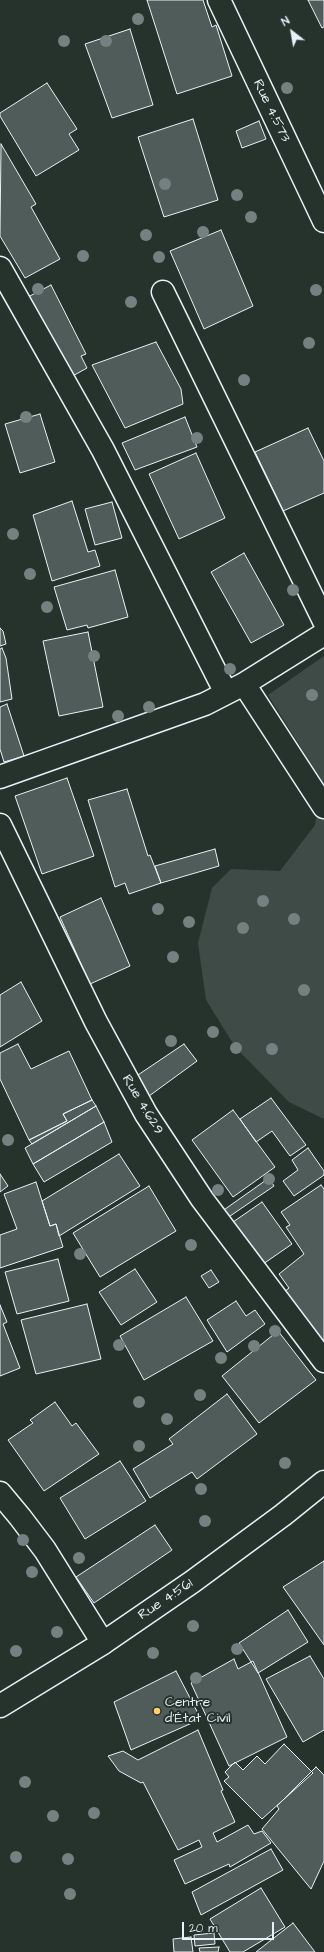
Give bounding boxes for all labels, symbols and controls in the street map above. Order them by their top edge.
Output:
north arrow [272,12,312,52]
text: N [279,13,292,29]
street label: Rue 4.573 [249,77,293,145]
street label: Rue 4.629 [118,1072,166,1138]
street label: Rue 4.561 [135,1576,197,1624]
place label: Centre d'État Civil [165,1695,230,1728]
marker: Centre d'État Civil [152,1706,162,1716]
scale bar [184,1914,276,1940]
text: 20 m [189,1920,218,1937]

